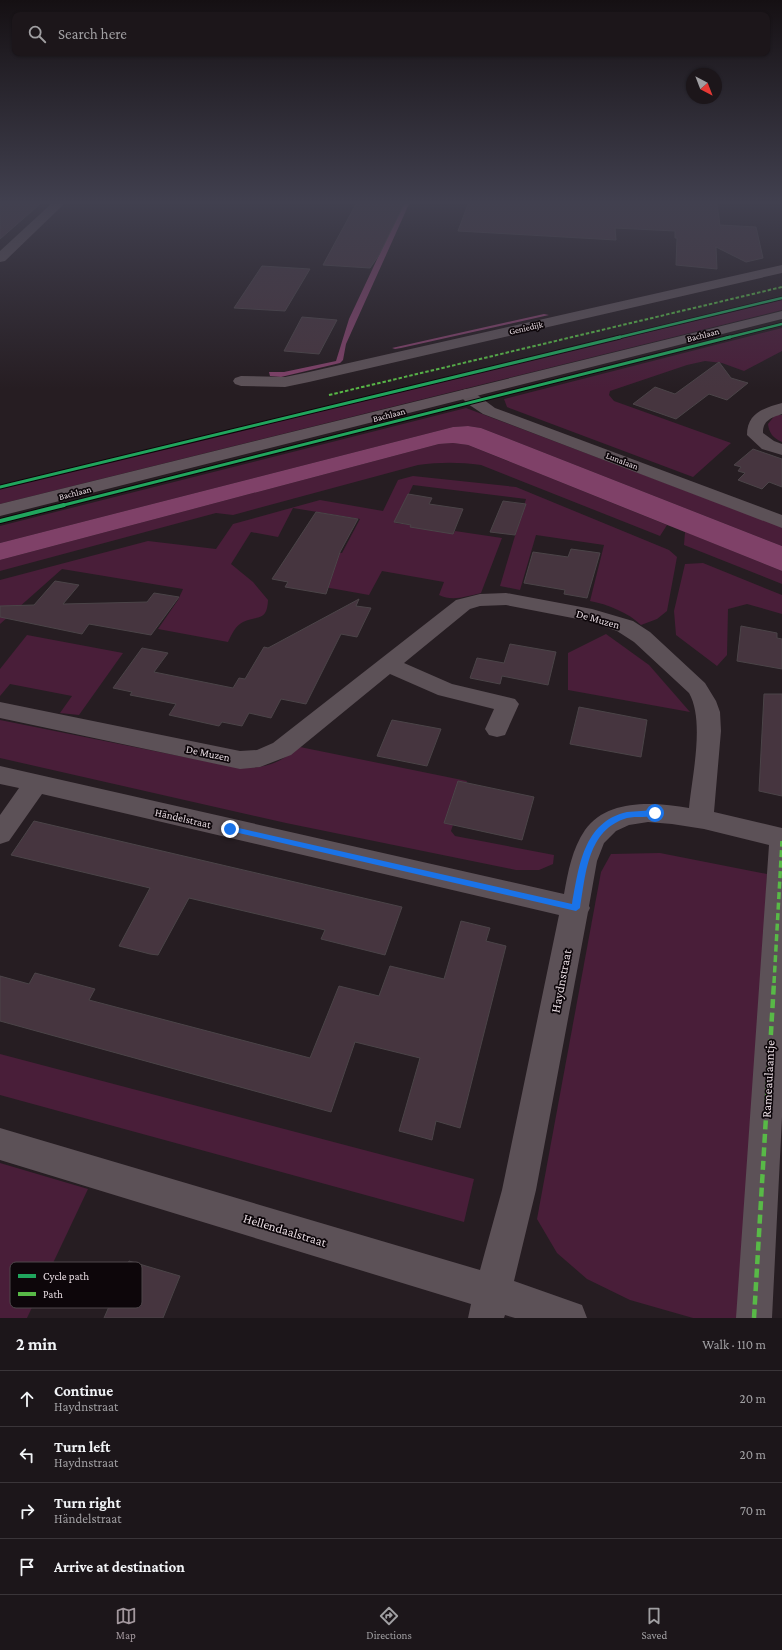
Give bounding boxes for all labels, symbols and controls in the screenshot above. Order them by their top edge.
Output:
search box [12,12,770,56]
icon: search [26,23,48,45]
text: Search here [58,26,127,42]
north arrow [686,68,722,104]
street label: Geniedijk [508,319,545,338]
street label: Bachlaan [686,326,720,344]
street label: Bachlaan [372,406,406,424]
street label: Lunalaan [604,450,640,472]
street label: Bachlaan [58,484,92,502]
street label: De Muzen [575,607,621,631]
street label: De Muzen [185,742,231,764]
route start [646,804,664,822]
street label: Händelstraat [154,806,213,830]
route end [221,820,239,838]
street label: Haydnstraat [548,947,575,1014]
street label: Rameaulaantje [758,1039,779,1118]
street label: Hellendaalstraat [242,1210,329,1250]
legend [10,1262,142,1308]
text: Cycle path [43,1270,89,1283]
text: Path [43,1288,63,1300]
text: 2 min [16,1335,57,1354]
text: Walk · 110 m [702,1337,766,1352]
text: Continue [54,1383,113,1399]
icon: ahead [16,1388,38,1410]
text: 20 m [740,1391,766,1406]
text: Haydnstraat [54,1399,118,1414]
text: Turn left [54,1439,110,1455]
icon: left [16,1444,38,1466]
text: 20 m [740,1447,766,1462]
text: Haydnstraat [54,1455,118,1470]
text: Turn right [54,1495,121,1511]
icon: right [16,1500,38,1522]
text: 70 m [740,1503,766,1518]
text: Händelstraat [54,1511,122,1526]
icon: arrive [16,1556,38,1578]
text: Arrive at destination [54,1559,185,1575]
tab: Map [115,1605,137,1641]
tab: Directions [366,1605,412,1641]
tab: Saved [641,1605,667,1641]

